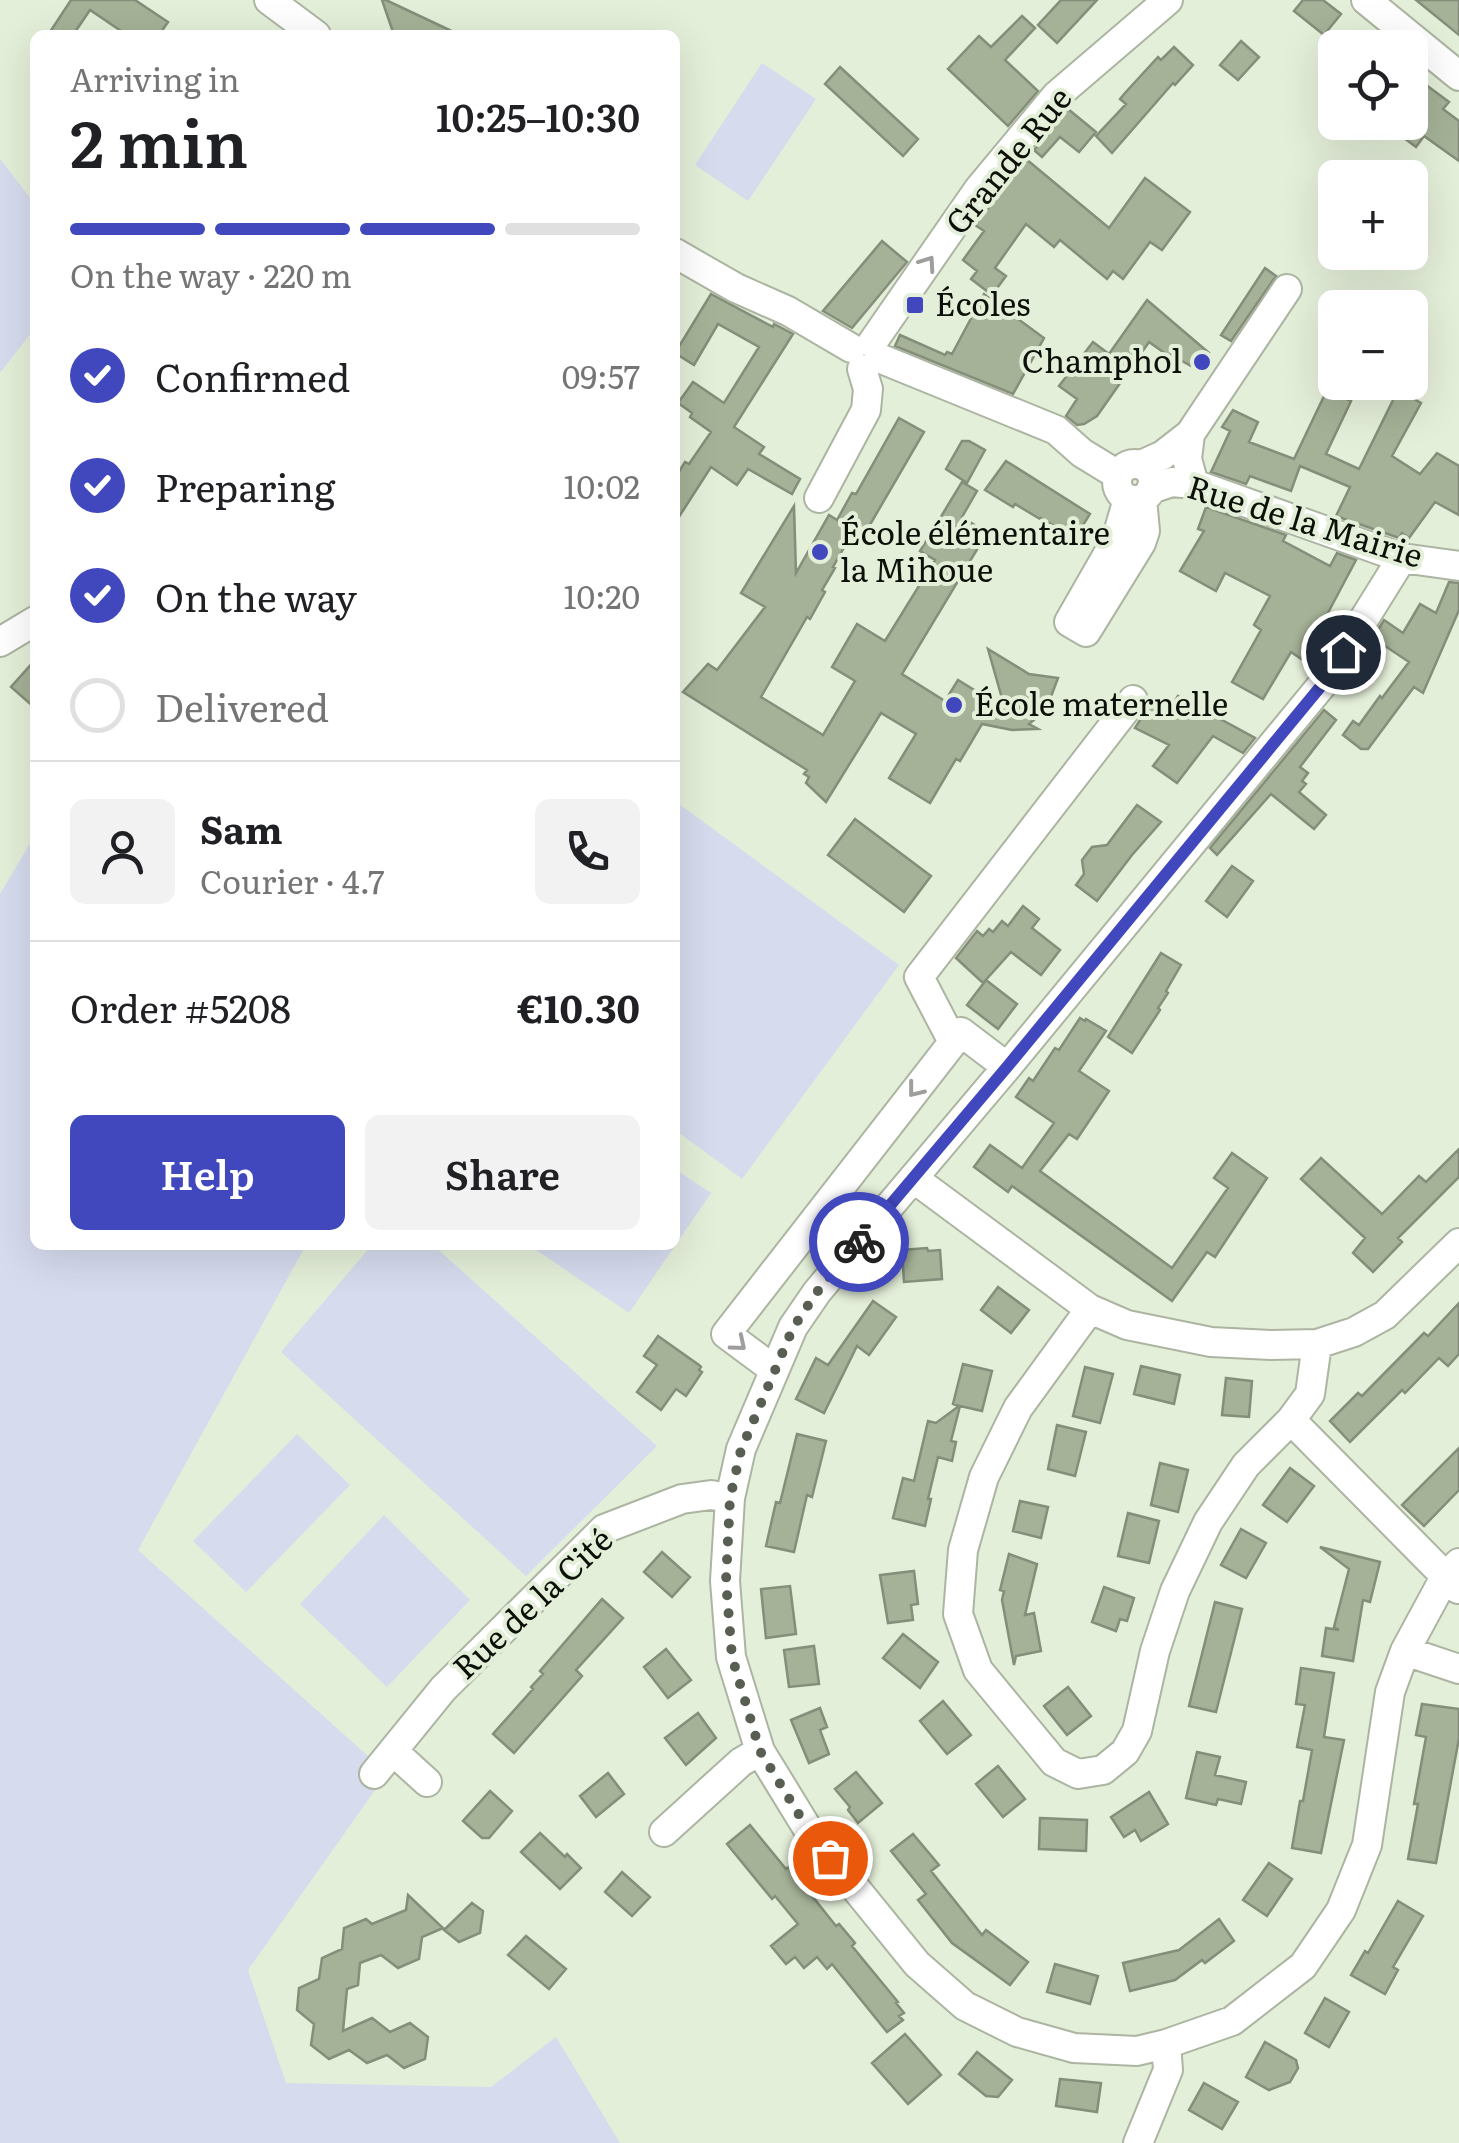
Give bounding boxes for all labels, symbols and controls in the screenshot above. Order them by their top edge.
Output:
map controls [1318,30,1428,400]
button: locate [1318,30,1428,140]
text: Arriving in [70,54,240,102]
street label: Grande Rue [932,75,1081,243]
text: 10:25–10:30 [436,87,640,144]
text: 2 min [70,91,248,188]
button: + [1318,160,1428,270]
text: On the way · 220 m [70,250,352,298]
one-way arrow [916,255,934,274]
place label: Écoles [935,278,1030,326]
button: − [1318,290,1428,400]
marker: Écoles [904,294,926,316]
place label: Champhol [1022,335,1182,383]
text: Confirmed [155,347,350,404]
icon: check [70,348,125,403]
text: 09:57 [562,351,640,399]
marker: Champhol [1191,351,1213,373]
text: Preparing [155,457,335,514]
icon: check [70,458,125,513]
text: 10:02 [563,461,640,509]
street label: Rue de la Mairie [1182,461,1429,578]
place label: École élémentaire la Mihoue [840,507,1110,592]
marker: École élémentaire la Mihoue [809,541,831,563]
text: On the way [155,567,357,624]
icon: check [70,568,125,623]
text: 10:20 [563,571,640,619]
pin [1301,610,1386,695]
icon: home [1316,625,1371,680]
text: Delivered [155,677,329,734]
place label: École maternelle [974,678,1228,726]
marker: École maternelle [943,694,965,716]
button: person [70,799,175,904]
text: Sam [200,799,283,856]
button: phone [535,799,640,904]
text: Courier · 4.7 [200,856,385,904]
text: Order #5208 [70,978,291,1035]
text: €10.30 [517,978,640,1035]
one-way arrow [909,1079,927,1097]
button: Help [70,1115,345,1230]
button: Share [365,1115,640,1230]
courier [809,1192,909,1292]
icon: bike [832,1215,887,1270]
one-way arrow [728,1332,746,1350]
street label: Rue de la Cité [440,1515,622,1689]
pin [788,1816,873,1901]
icon: bag [803,1831,858,1886]

